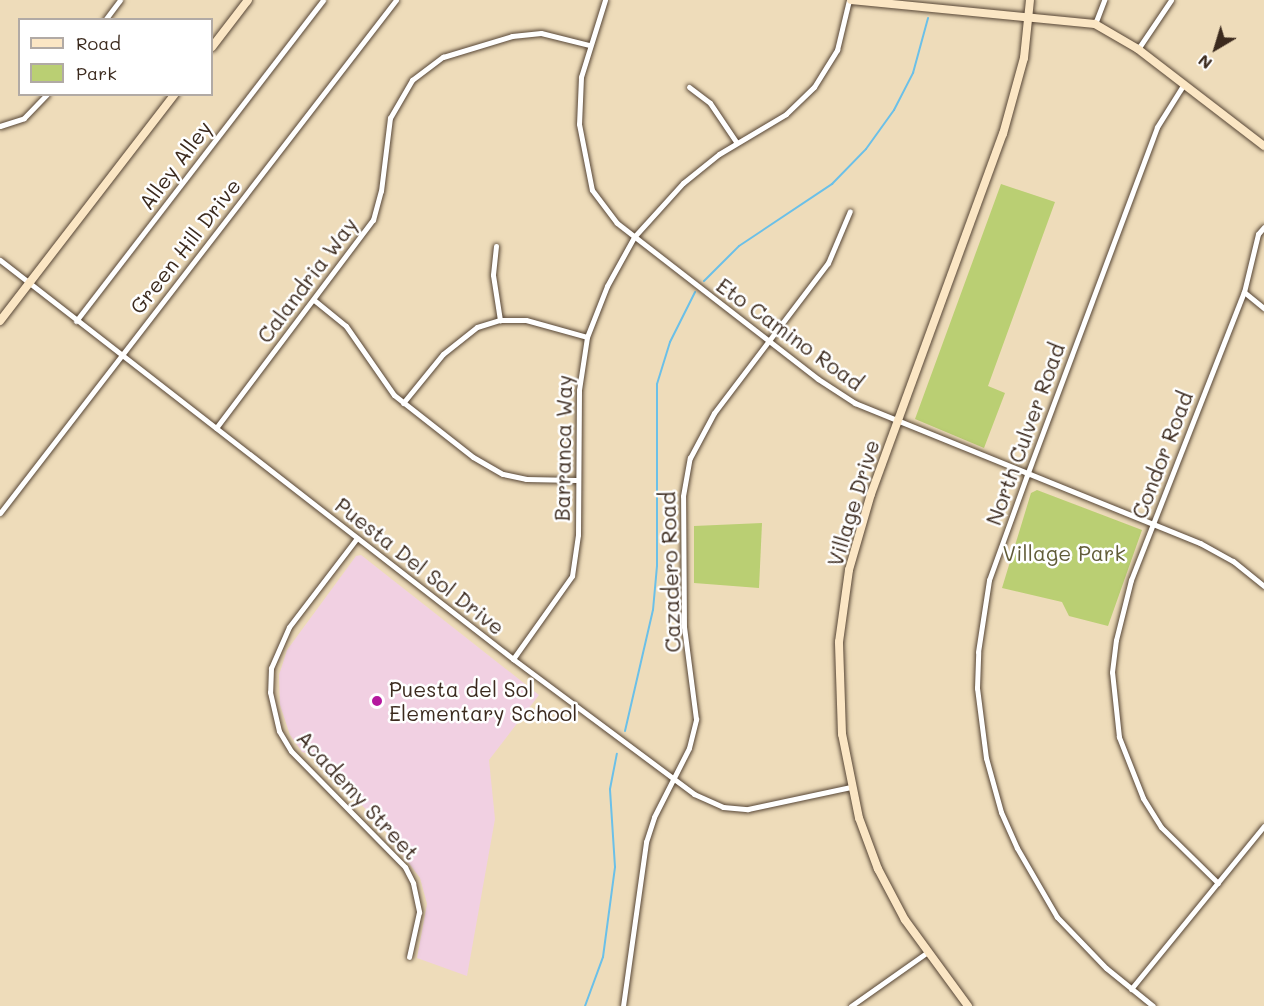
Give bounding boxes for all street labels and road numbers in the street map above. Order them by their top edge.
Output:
street label: Alley Alley [133,116,217,214]
street label: Green Hill Drive [124,173,246,319]
street label: Calandria Way [252,212,362,348]
street label: Eto Camino Road [712,272,868,396]
street label: North Culver Road [980,340,1070,528]
street label: Barranca Way [549,375,577,521]
street label: Condor Road [1126,388,1198,522]
street label: Village Drive [822,437,884,569]
street label: Cazadero Road [655,491,685,653]
street label: Puesta Del Sol Drive [330,492,510,640]
street label: Academy Street [292,725,424,865]

